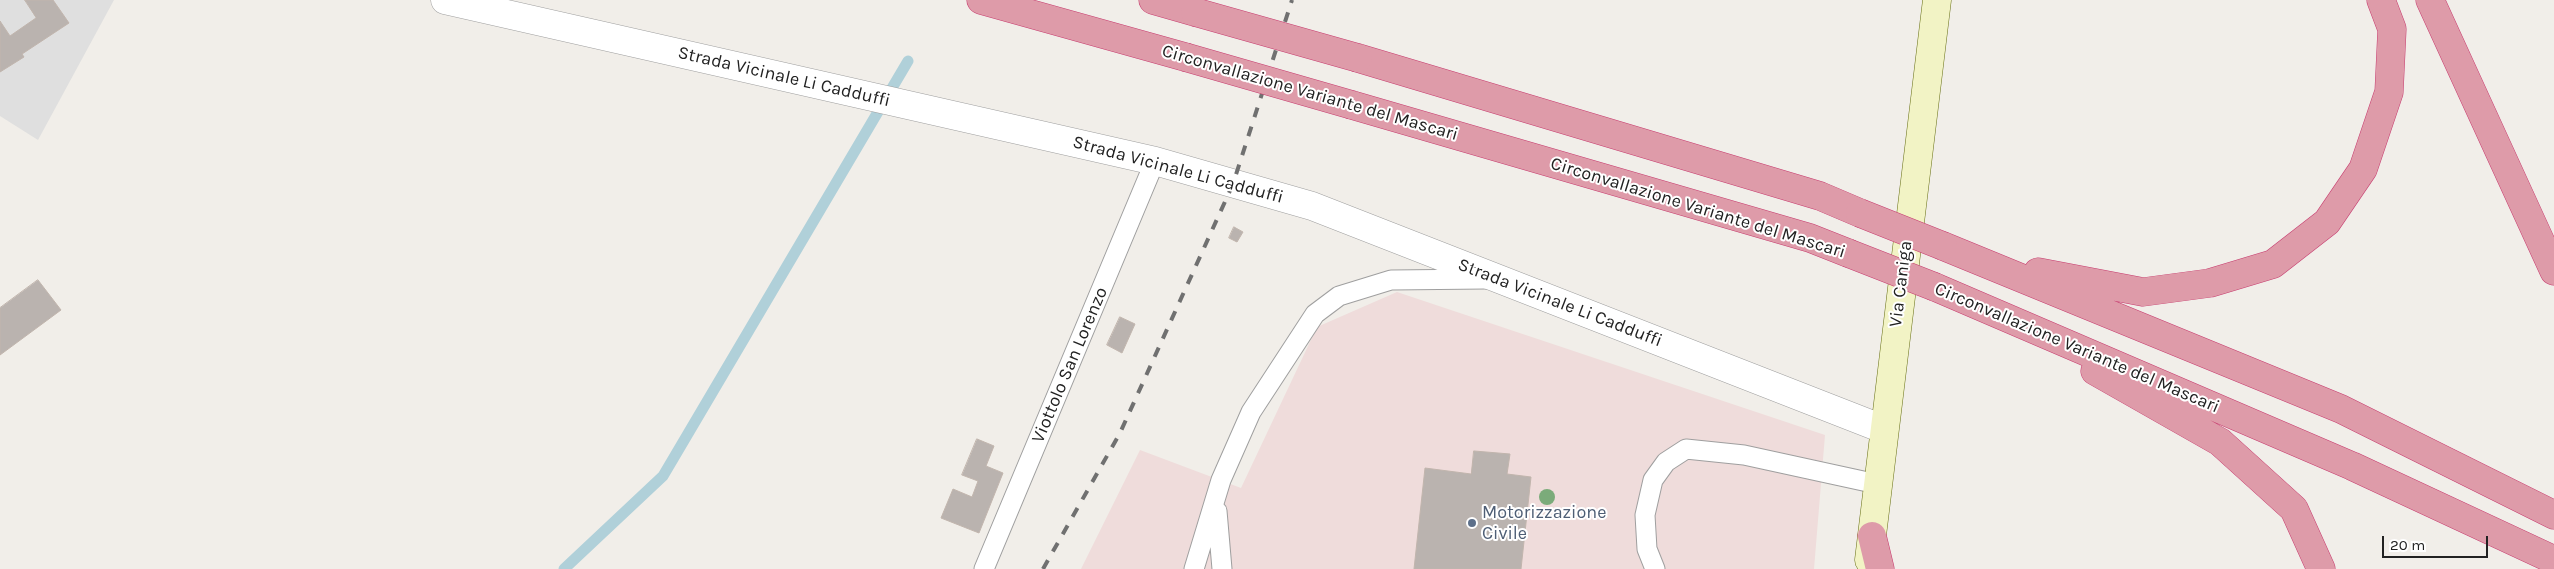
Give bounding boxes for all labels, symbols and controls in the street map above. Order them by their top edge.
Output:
street label: Circonvallazione Variante del Mascari [1159,40,1461,146]
street label: Strada Vicinale Li Cadduffi [676,42,892,112]
street label: Strada Vicinale Li Cadduffi [1070,131,1286,209]
street label: Circonvallazione Variante del Mascari [1548,153,1848,263]
street label: Via Caniga [1885,240,1917,328]
street label: Strada Vicinale Li Cadduffi [1455,254,1665,352]
street label: Circonvallazione Variante del Mascari [1931,278,2223,418]
street label: Viottolo San Lorenzo [1027,284,1113,446]
place label: Motorizzazione Civile [1482,502,1606,544]
marker: Motorizzazione Civile [1466,517,1478,529]
scale bar [2384,526,2490,558]
text: 20 m [2390,536,2425,554]

